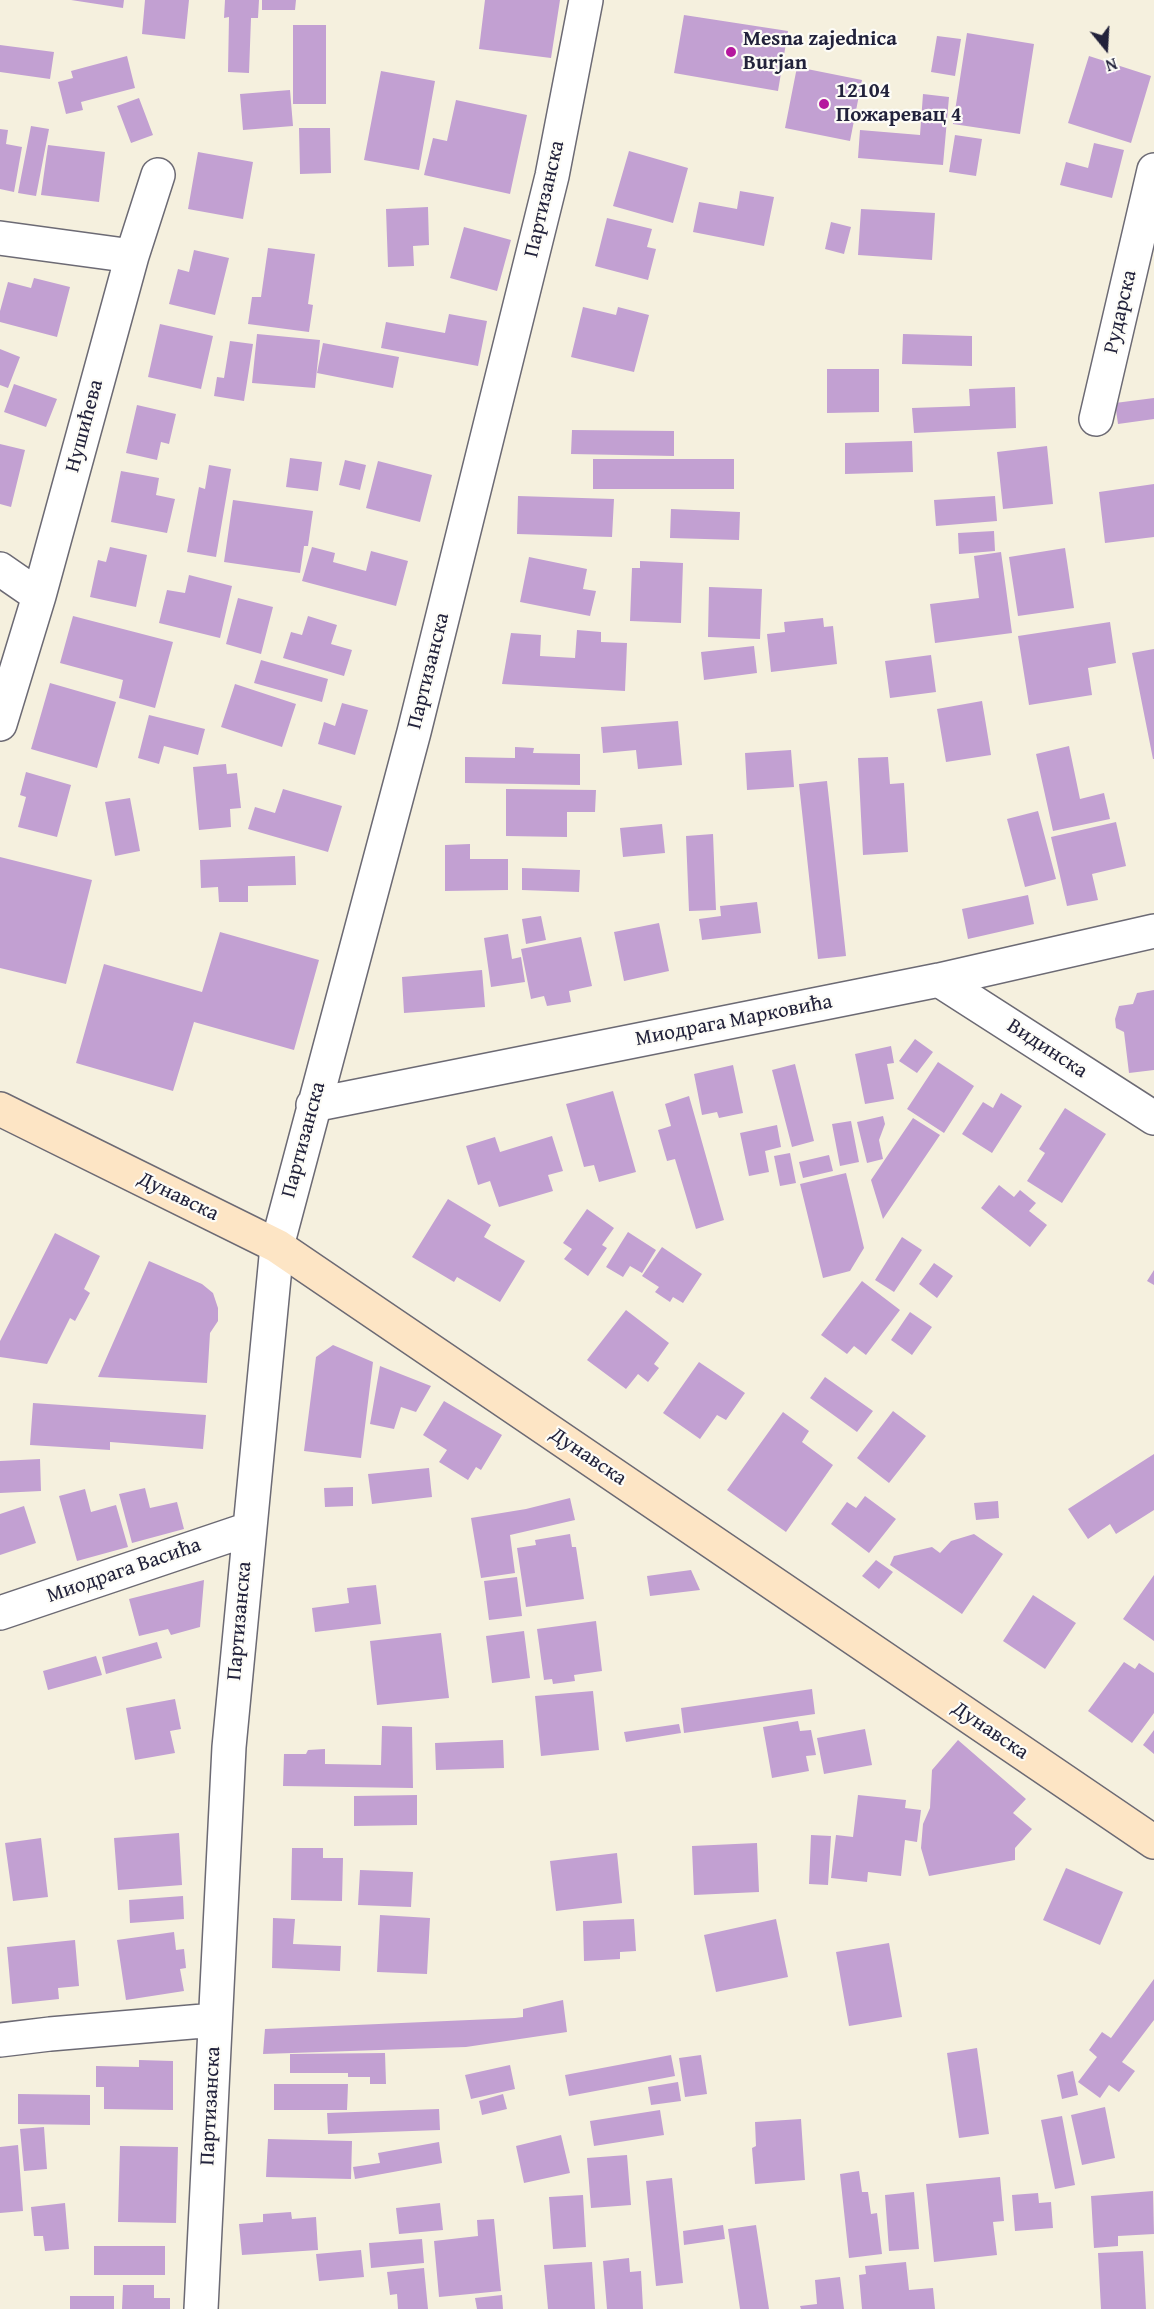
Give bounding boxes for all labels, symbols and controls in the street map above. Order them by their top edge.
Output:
north arrow [1076,18,1136,78]
place label: Mesna zajednica Burjan [743,27,897,77]
marker: Mesna zajednica Burjan [724,45,738,59]
text: N [1103,52,1120,78]
place label: 12104 Пожаревац 4 [836,79,962,129]
marker: 12104 Пожаревац 4 [817,97,831,111]
street label: Партизанска [519,138,571,260]
street label: Рударска [1099,268,1143,356]
street label: Нушићева [61,377,109,475]
street label: Партизанска [402,610,456,732]
street label: Миодрага Марковића [633,990,835,1052]
street label: Видинска [1002,1014,1092,1084]
street label: Партизанска [276,1079,332,1201]
street label: Дунавска [133,1167,223,1227]
street label: Дунавска [545,1422,631,1492]
street label: Миодрага Васића [44,1533,204,1609]
street label: Партизанска [222,1561,258,1681]
street label: Дунавска [947,1696,1033,1766]
street label: Партизанска [195,2046,227,2166]

